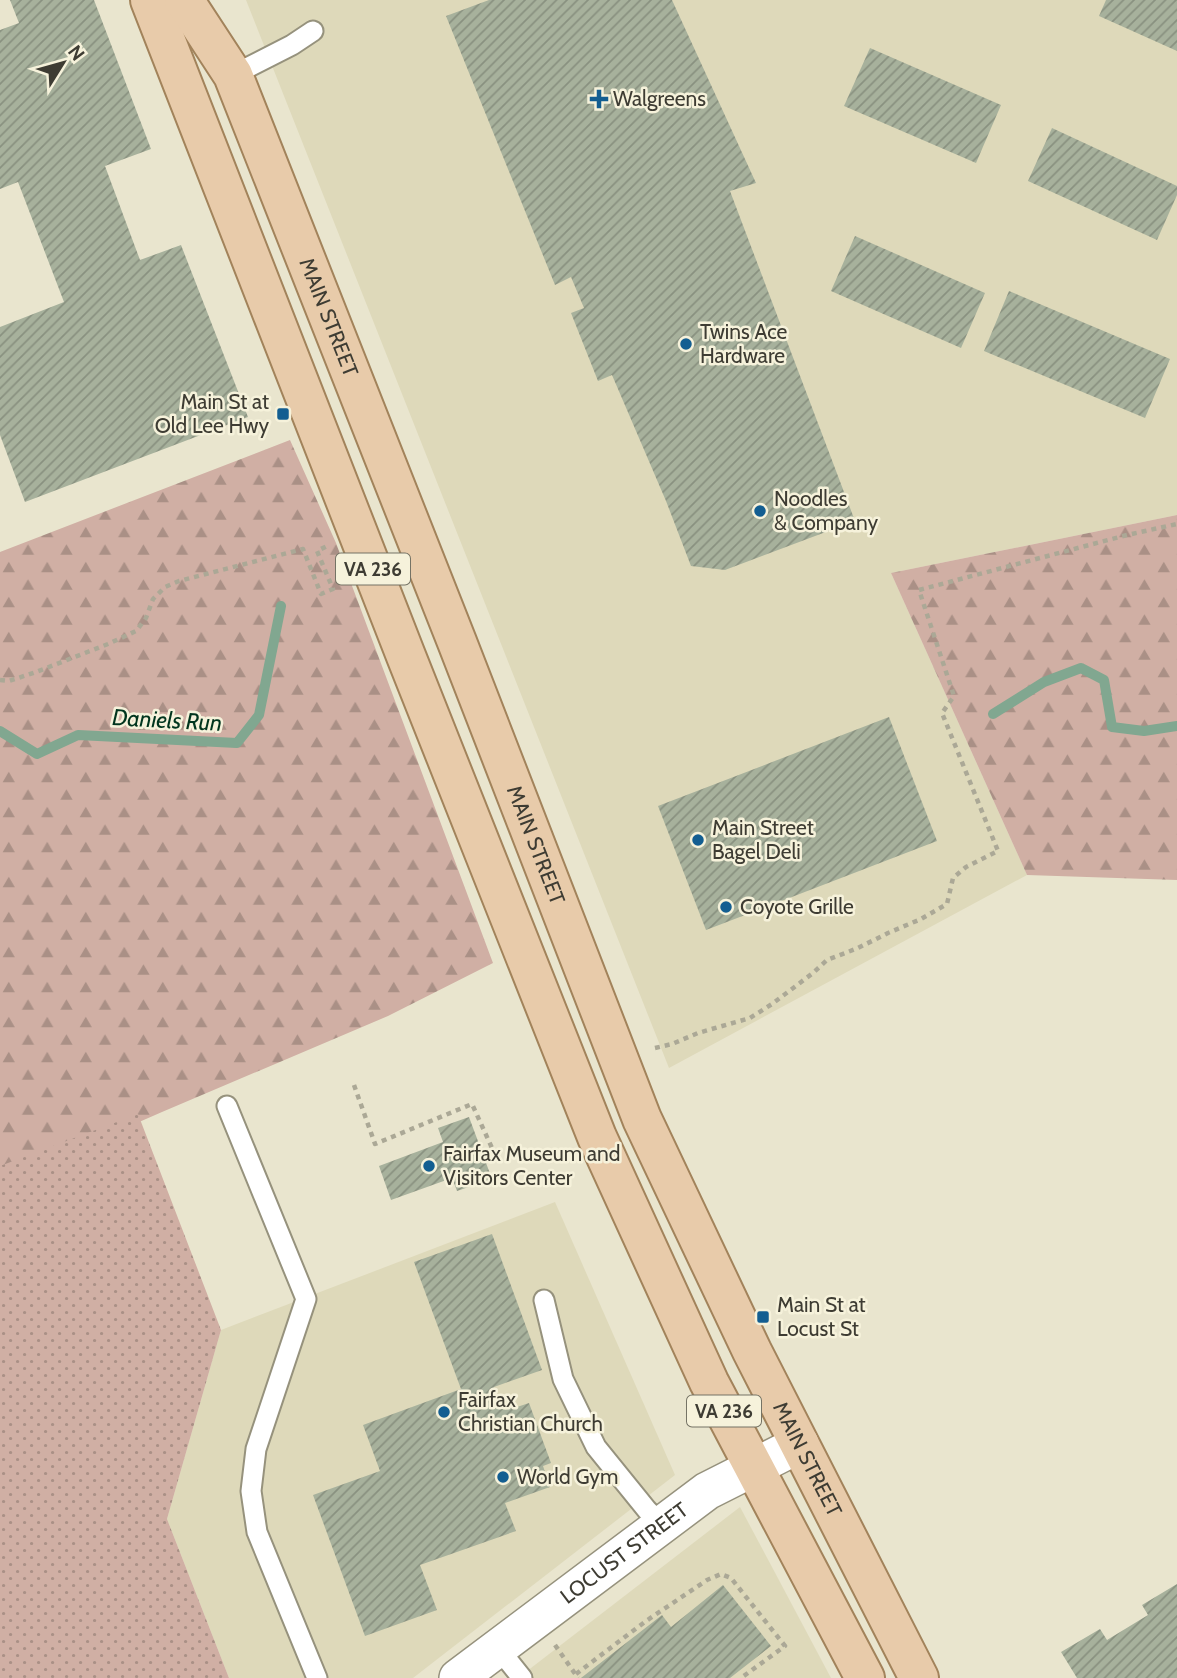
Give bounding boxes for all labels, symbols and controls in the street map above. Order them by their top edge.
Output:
north arrow [28,28,98,98]
text: N [63,41,89,65]
place label: Walgreens [613,86,706,111]
marker: Walgreens [591,91,607,107]
street label: MAIN STREET [294,254,364,380]
place label: Twins Ace Hardware [700,319,788,368]
marker: Twins Ace Hardware [678,336,694,352]
place label: Main St at Old Lee Hwy [155,389,269,438]
marker: Main St at Old Lee Hwy [275,406,291,422]
place label: Noodles & Company [774,486,878,535]
marker: Noodles & Company [752,503,768,519]
road number: VA 236 [336,554,410,584]
water label: Daniels Run [111,703,223,737]
street label: MAIN STREET [502,782,571,908]
place label: Main Street Bagel Deli [712,815,814,864]
marker: Main Street Bagel Deli [690,832,706,848]
place label: Coyote Grille [740,894,854,919]
marker: Coyote Grille [718,899,734,915]
place label: Fairfax Museum and Visitors Center [443,1141,620,1190]
marker: Fairfax Museum and Visitors Center [421,1158,437,1174]
place label: Main St at Locust St [777,1292,866,1341]
marker: Main St at Locust St [755,1309,771,1325]
place label: Fairfax Christian Church [458,1387,603,1436]
road number: VA 236 [687,1396,761,1427]
street label: MAIN STREET [768,1397,847,1520]
marker: Fairfax Christian Church [436,1404,452,1420]
place label: World Gym [517,1464,618,1489]
marker: World Gym [495,1469,511,1485]
street label: LOCUST STREET [555,1497,693,1609]

